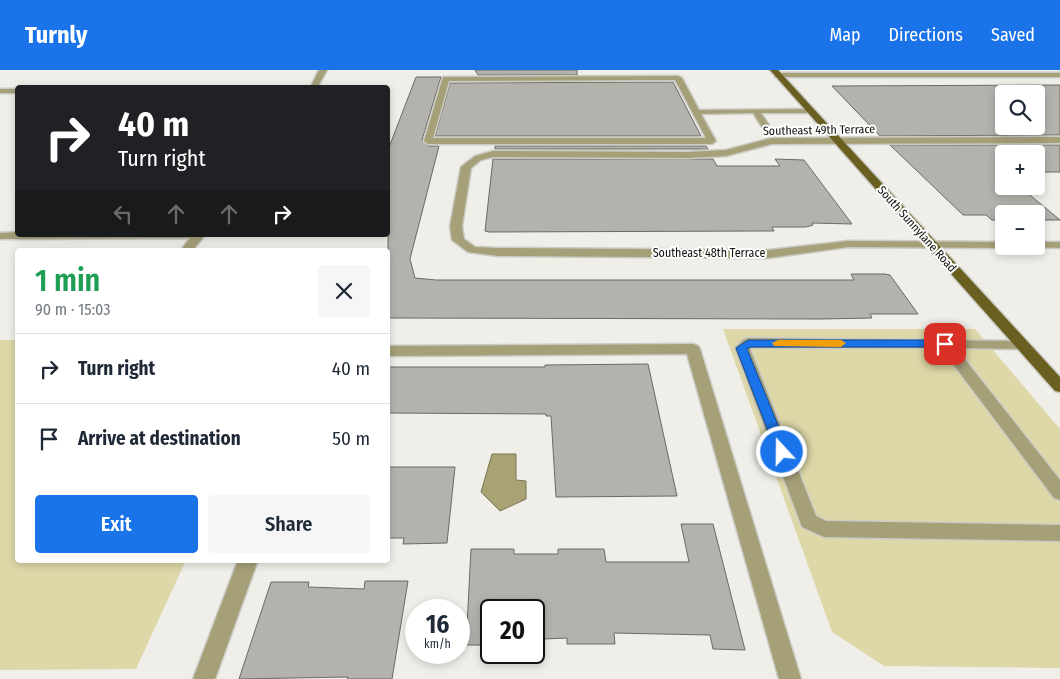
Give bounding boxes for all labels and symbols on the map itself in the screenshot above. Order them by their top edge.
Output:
street label: Southeast 49th Terrace [763,122,875,138]
street label: South Sunnylane Road [875,183,959,275]
street label: Southeast 48th Terrace [653,246,765,260]
pin [924,323,966,365]
position arrow [755,425,807,477]
speed limit sign: 20 [480,599,545,664]

